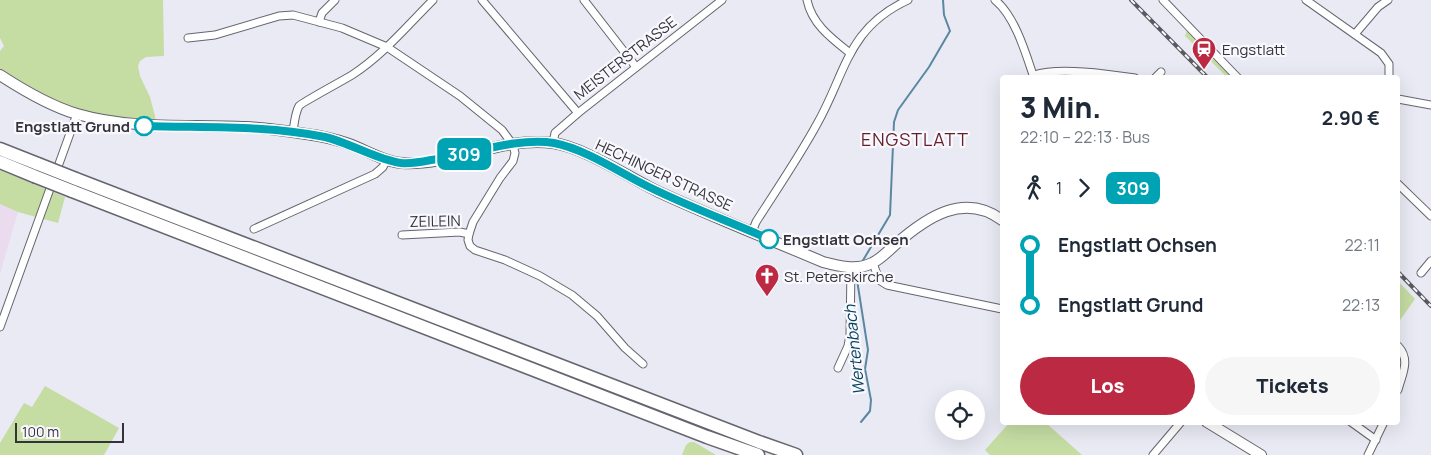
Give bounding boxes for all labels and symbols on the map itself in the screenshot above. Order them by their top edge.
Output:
street label: MEISTERSTRASSE [569,11,681,105]
station icon: Engstlatt [1191,36,1217,70]
place label: Engstlatt [1222,39,1285,60]
place label: Engstlatt Grund [15,116,130,137]
marker: Engstlatt Grund [134,116,154,136]
district label: ENGSTLATT [861,127,969,151]
street label: HECHINGER STRASSE [592,134,736,216]
line badge: 309 [435,138,493,170]
street label: ZEILEIN [409,210,461,232]
marker: Engstlatt Ochsen [759,229,779,249]
place label: Engstlatt Ochsen [783,229,909,250]
church icon: St. Peterskirche [754,263,780,297]
place label: St. Peterskirche [784,266,894,287]
water label: Wertenbach [838,303,870,396]
scale bar [15,420,124,443]

